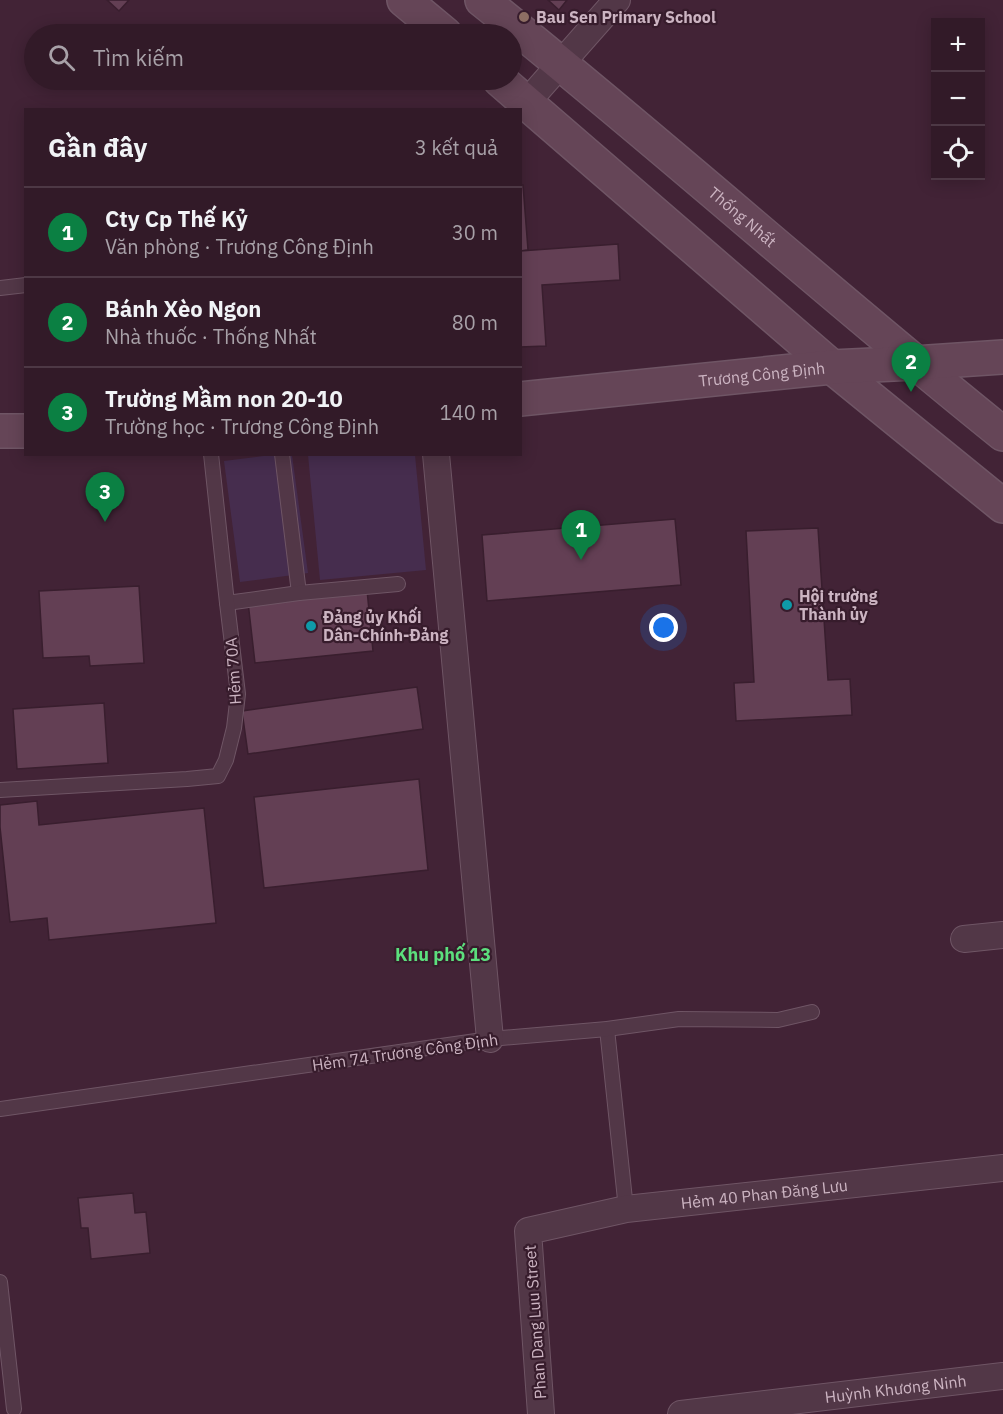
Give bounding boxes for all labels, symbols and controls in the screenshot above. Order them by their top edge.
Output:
place label: Bau Sen Primary School [536,7,716,27]
marker: Bau Sen Primary School [517,10,531,24]
map controls [931,18,985,180]
button: + [931,18,985,72]
search box [24,24,522,90]
icon: search [45,41,78,74]
text: Tìm kiếm [93,43,184,72]
button: − [931,72,985,126]
button: locate [931,126,985,180]
text: Gần đây [48,130,147,164]
text: 3 kết quả [415,134,498,161]
street label: Thống Nhất [704,182,781,251]
text: Cty Cp Thế Kỷ [105,204,248,233]
text: 1 [62,219,74,246]
text: 30 m [452,219,498,246]
text: Văn phòng · Trương Công Định [105,233,374,260]
text: Bánh Xèo Ngon [105,294,261,323]
text: 2 [62,309,74,336]
text: 80 m [452,309,498,336]
text: Nhà thuốc · Thống Nhất [105,323,317,350]
pin: 2 [892,342,930,392]
street label: Trương Công Định [698,358,826,391]
text: Trường Mầm non 20-10 [105,384,343,413]
text: 3 [62,399,74,426]
text: 140 m [440,399,498,426]
text: Trường học · Trương Công Định [105,413,379,440]
pin: 3 [86,472,124,522]
pin: 1 [562,510,600,560]
place label: Hội trường Thành ủy [799,586,878,624]
marker: Hội trường Thành ủy [780,598,794,612]
place label: Đảng ủy Khối Dân-Chính-Đảng [323,606,448,645]
your location [649,613,678,642]
marker: Đảng ủy Khối Dân-Chính-Đảng [304,619,318,633]
street label: Hẻm 70A [221,637,245,705]
district label: Khu phố 13 [395,942,491,966]
street label: Hẻm 74 Trương Công Định [311,1029,499,1075]
street label: Hẻm 40 Phan Đăng Lưu [680,1175,849,1213]
street label: Phan Dang Luu Street [520,1244,550,1400]
street label: Huỳnh Khương Ninh [824,1370,967,1407]

